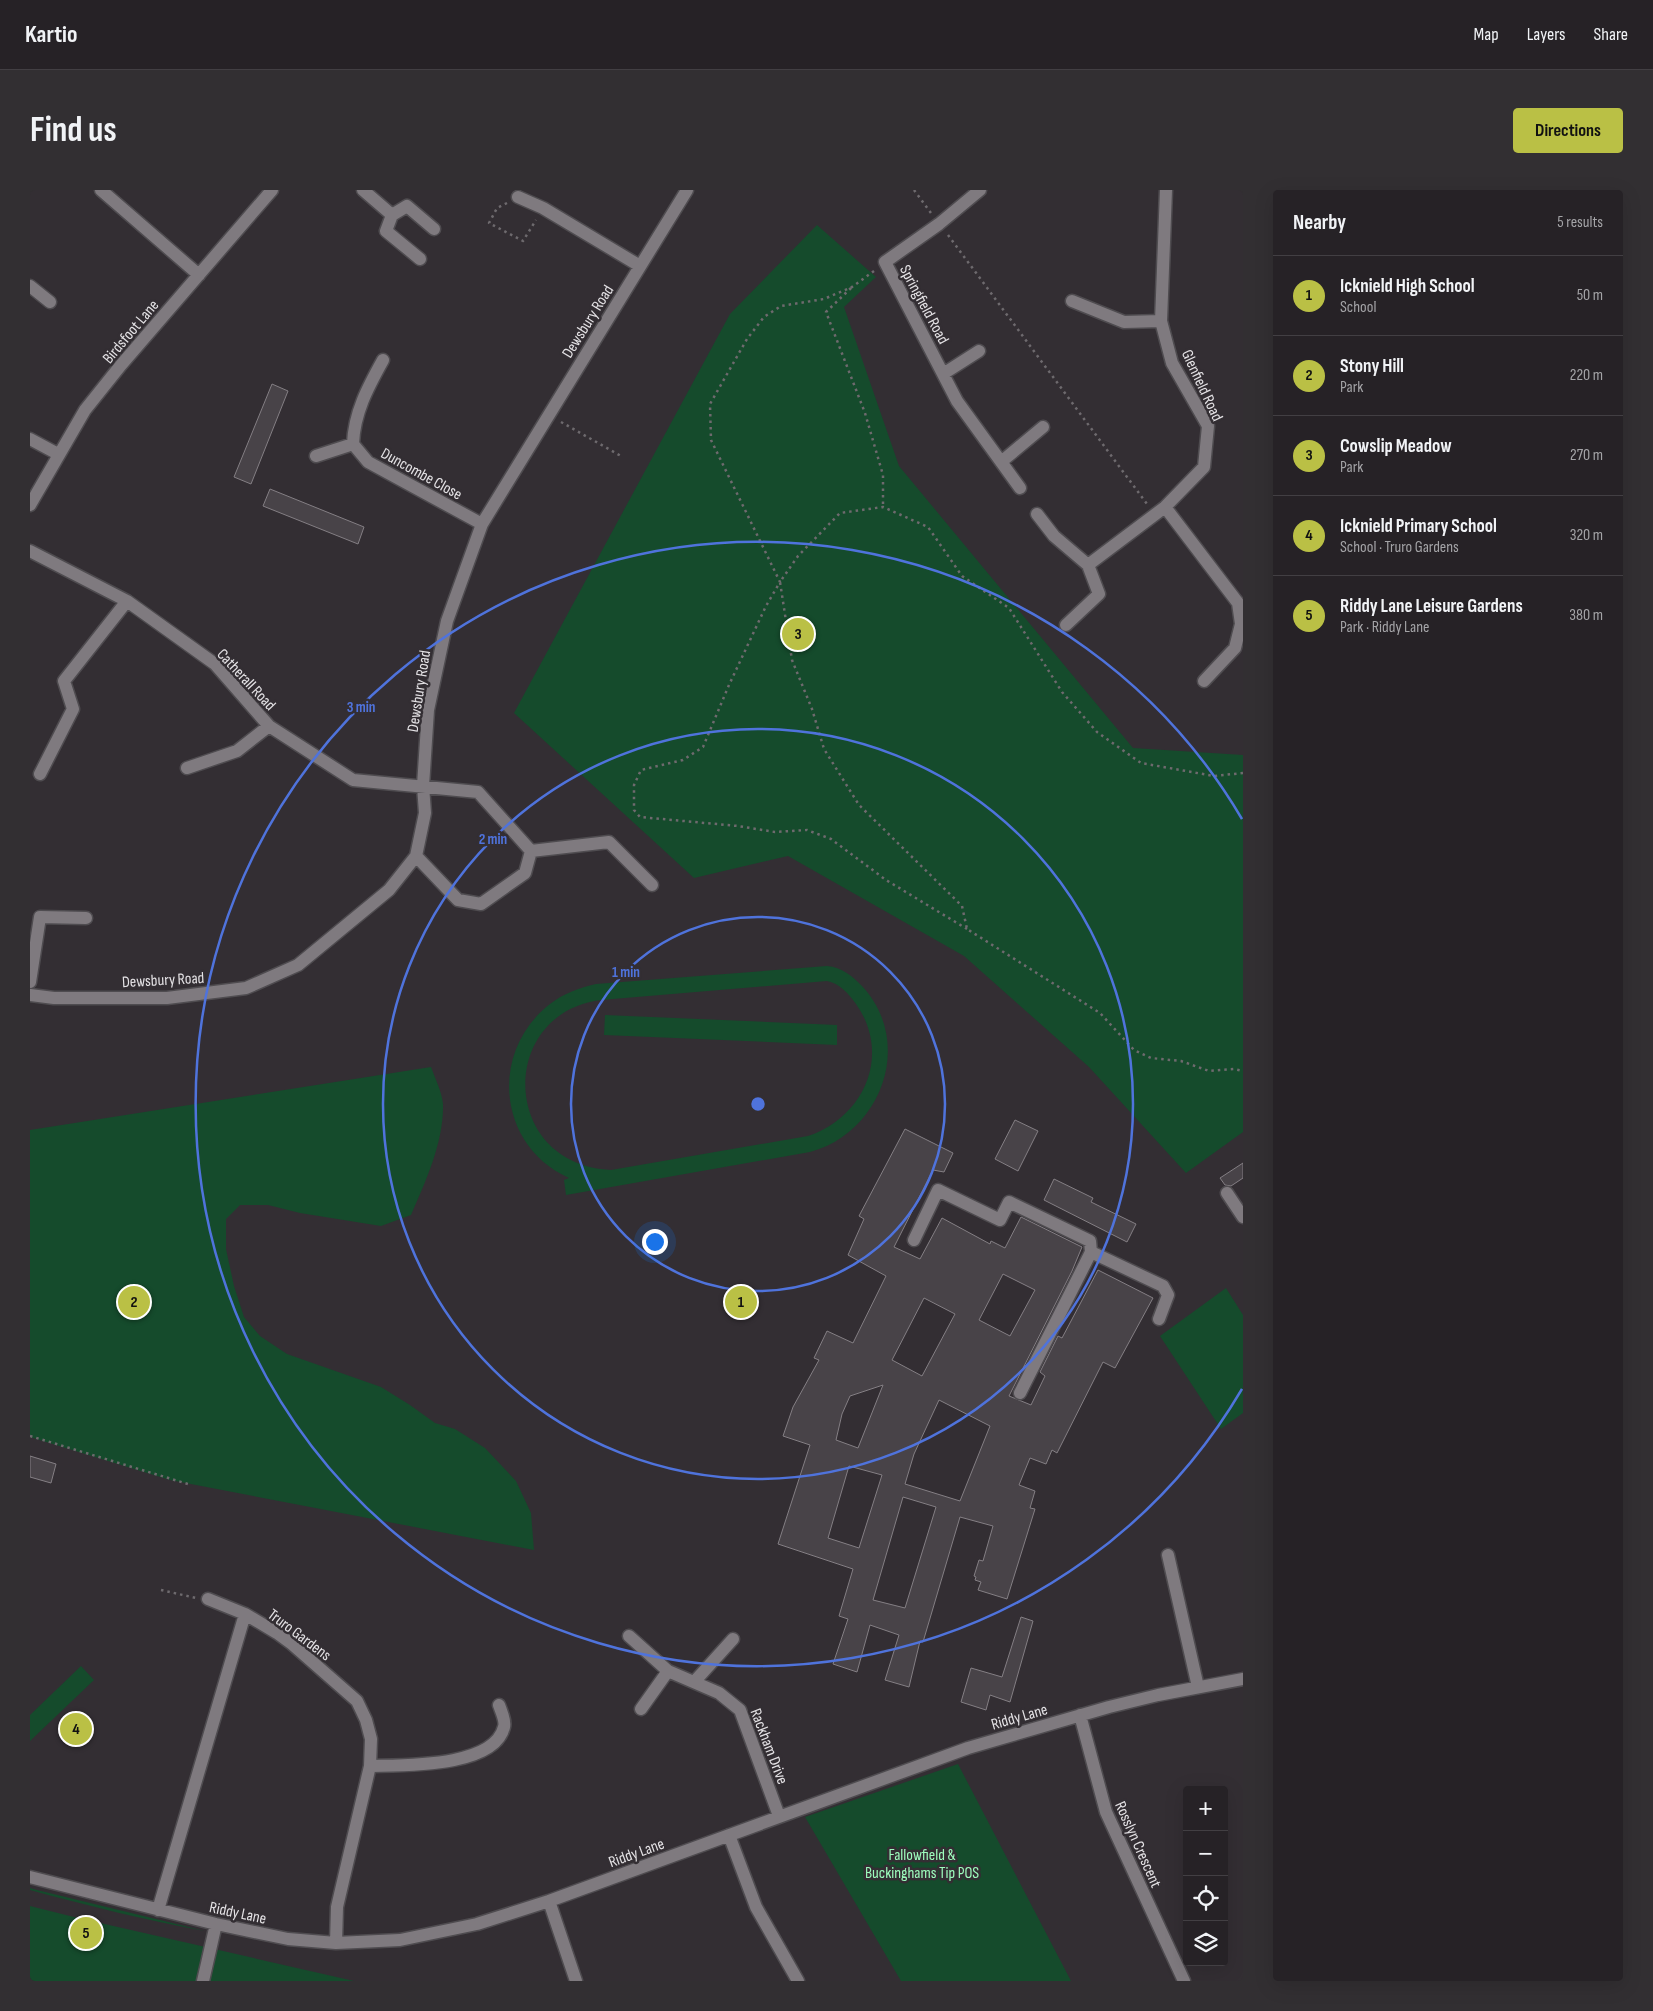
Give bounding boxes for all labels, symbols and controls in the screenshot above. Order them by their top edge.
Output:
text: Kartio [25,20,77,49]
text: Map [1474,24,1499,45]
text: Layers [1527,24,1566,45]
text: Share [1594,24,1628,45]
button: Directions [1513,108,1623,153]
text: Find us [30,109,117,152]
text: Nearby [1293,210,1346,235]
text: 5 results [1557,213,1603,232]
street label: Springfield Road [895,262,952,347]
text: Icknield High School [1340,275,1475,298]
street label: Dewsbury Road [558,282,618,362]
text: 1 [1306,286,1312,305]
text: 50 m [1577,286,1603,305]
street label: Birdsfoot Lane [99,296,163,368]
text: School [1340,298,1376,317]
street label: Glenfield Road [1177,347,1226,424]
text: Stony Hill [1340,355,1404,378]
text: 2 [1305,366,1313,385]
text: 220 m [1570,366,1603,385]
text: Park [1340,378,1363,397]
text: Cowslip Meadow [1340,435,1452,458]
street label: Duncombe Close [377,444,465,504]
text: 3 [1305,446,1313,465]
text: 270 m [1570,446,1603,465]
text: Park [1340,458,1363,477]
text: Icknield Primary School [1340,515,1497,538]
text: 4 [1305,526,1313,545]
text: 320 m [1570,526,1603,545]
text: School · Truro Gardens [1340,538,1459,557]
text: Riddy Lane Leisure Gardens [1340,595,1523,618]
text: 5 [1305,606,1313,625]
text: 380 m [1569,606,1603,625]
pin: 3 [782,615,814,653]
text: Park · Riddy Lane [1340,618,1429,637]
street label: Catherall Road [213,645,279,715]
street label: Dewsbury Road [404,649,435,733]
text: 3 min [347,698,375,717]
text: 2 min [479,830,507,849]
text: 1 min [612,963,640,982]
street label: Dewsbury Road [121,969,205,992]
centre of rings [749,1095,767,1113]
your location [642,1229,668,1255]
pin: 2 [118,1283,150,1321]
pin: 1 [725,1283,757,1321]
street label: Truro Gardens [264,1605,335,1665]
street label: Riddy Lane [989,1700,1050,1735]
street label: Rackham Drive [745,1706,792,1787]
pin: 4 [60,1710,92,1748]
map controls [1183,1786,1228,1966]
button: + [1183,1786,1228,1831]
street label: Rosslyn Crescent [1110,1798,1165,1891]
button: − [1183,1831,1228,1876]
street label: Riddy Lane [606,1835,667,1872]
park label: Fallowfield & Buckinghams Tip POS [865,1846,979,1883]
button: locate [1183,1876,1228,1921]
street label: Riddy Lane [207,1898,268,1929]
pin: 5 [70,1914,102,1952]
button: layers [1183,1921,1228,1966]

